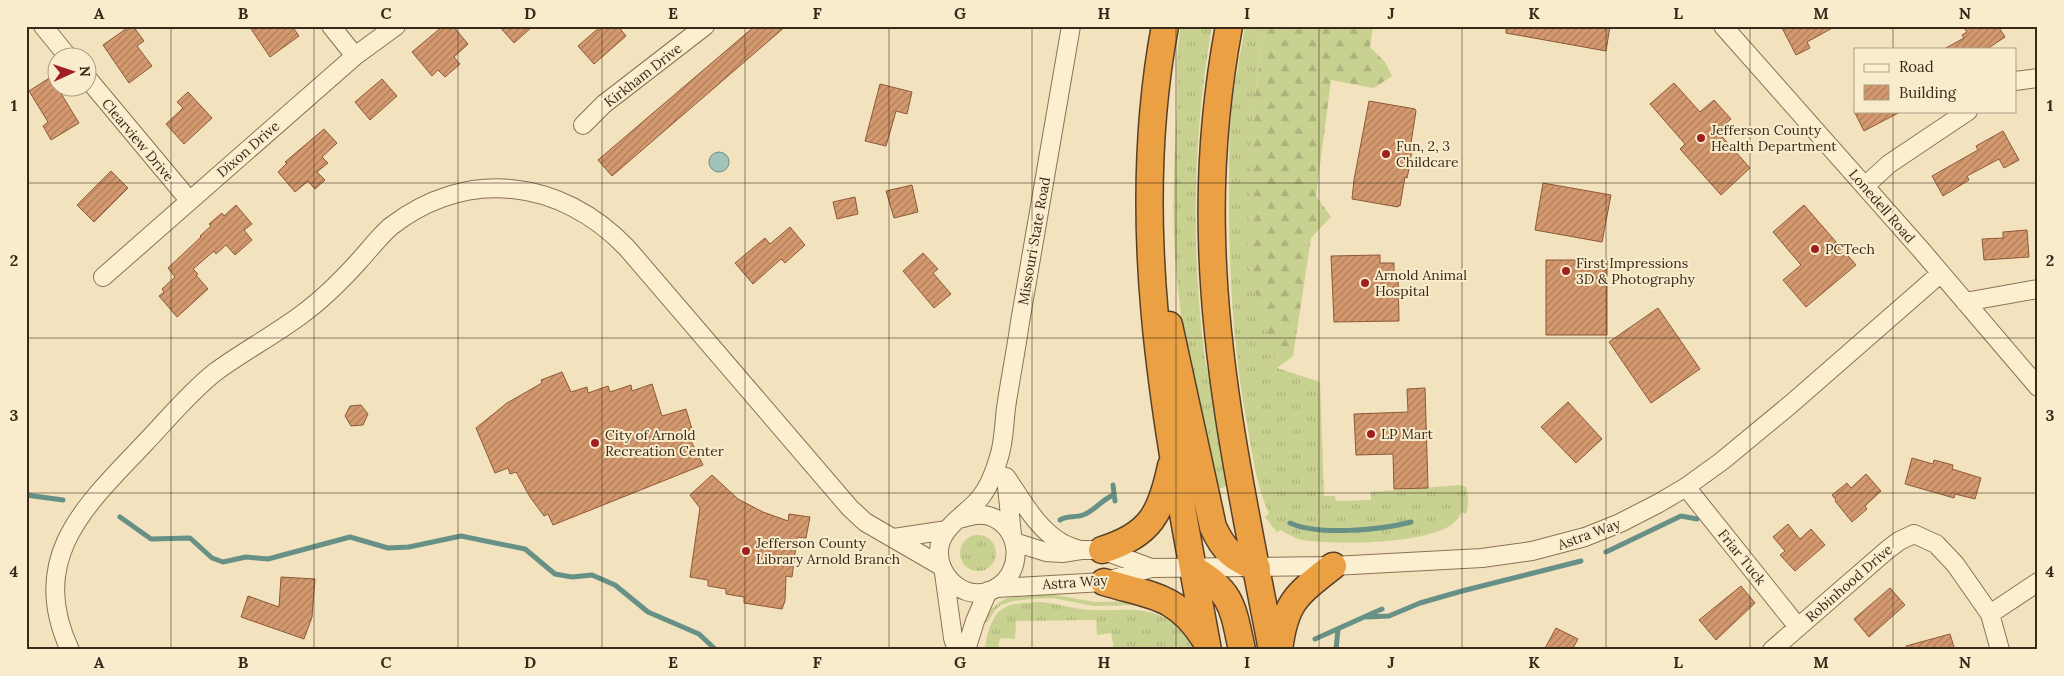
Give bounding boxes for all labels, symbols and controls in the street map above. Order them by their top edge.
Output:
text: A [94,3,105,23]
text: B [238,3,249,23]
text: C [380,3,392,23]
text: D [524,3,536,23]
text: E [668,3,678,23]
text: F [812,3,822,23]
text: G [954,3,966,23]
text: H [1098,3,1111,23]
text: I [1244,3,1250,23]
text: J [1387,3,1395,23]
text: K [1528,3,1540,23]
text: L [1673,3,1683,23]
text: M [1813,3,1829,23]
text: N [1959,3,1971,23]
street label: Kirkham Drive [600,39,686,111]
north arrow [48,48,98,98]
legend [1854,48,2016,112]
text: Road [1899,57,1934,76]
text: N [76,65,94,77]
text: Building [1899,83,1957,102]
text: 1 [11,95,17,115]
street label: Clearview Drive [98,95,178,186]
text: 1 [2047,95,2053,115]
street label: Dixon Drive [213,117,283,181]
place label: Jefferson County Health Department [1710,121,1837,155]
marker: Jefferson County Health Department [1695,132,1707,144]
place label: Fun, 2, 3 Childcare [1396,137,1459,171]
marker: Fun, 2, 3 Childcare [1380,148,1392,160]
street label: Lonedell Road [1845,165,1919,247]
street label: Missouri State Road [1014,176,1054,306]
place label: PCTech [1825,240,1875,258]
marker: PCTech [1809,243,1821,255]
text: 2 [10,250,18,270]
text: 2 [2046,250,2054,270]
place label: First Impressions 3D & Photography [1576,254,1695,288]
marker: First Impressions 3D & Photography [1560,265,1572,277]
place label: Arnold Animal Hospital [1374,266,1467,300]
marker: Arnold Animal Hospital [1359,277,1371,289]
text: 3 [10,405,19,425]
text: 3 [2046,405,2055,425]
place label: LP Mart [1381,425,1433,443]
place label: City of Arnold Recreation Center [605,426,724,460]
marker: LP Mart [1365,428,1377,440]
marker: City of Arnold Recreation Center [589,437,601,449]
street label: Astra Way [1554,514,1623,554]
street label: Friar Tuck [1714,525,1770,589]
place label: Jefferson County Library Arnold Branch [755,534,900,568]
street label: Robinhood Drive [1802,540,1896,626]
marker: Jefferson County Library Arnold Branch [740,545,752,557]
text: 4 [10,561,19,581]
text: 4 [2046,561,2055,581]
street label: Astra Way [1041,571,1109,593]
text: A [94,652,105,672]
text: B [238,652,249,672]
text: C [380,652,392,672]
text: D [524,652,536,672]
text: E [668,652,678,672]
text: F [812,652,822,672]
text: G [954,652,966,672]
text: H [1098,652,1111,672]
text: I [1244,652,1250,672]
text: J [1387,652,1395,672]
text: K [1528,652,1540,672]
text: L [1673,652,1683,672]
text: M [1813,652,1829,672]
text: N [1959,652,1971,672]

